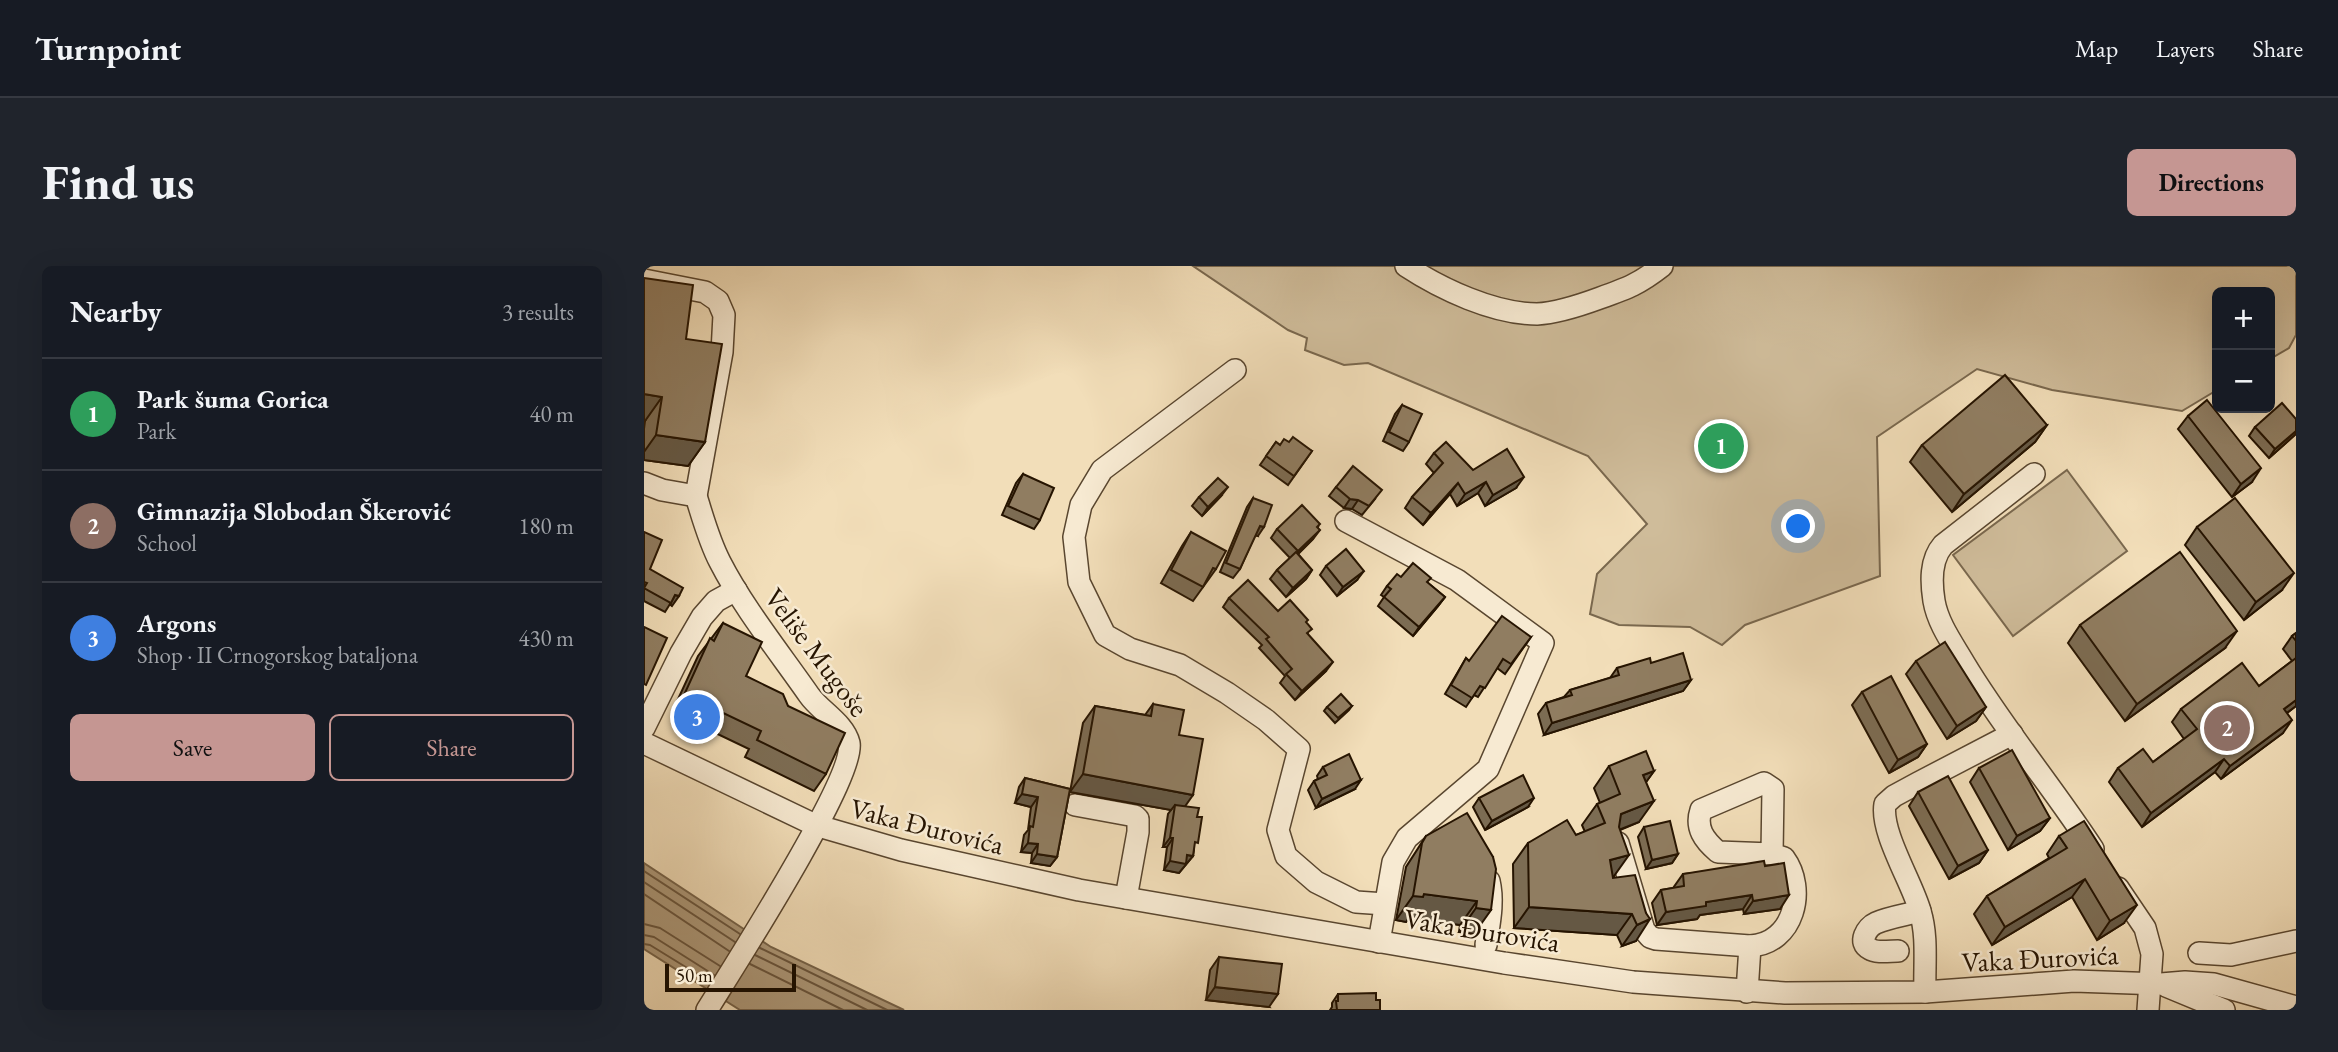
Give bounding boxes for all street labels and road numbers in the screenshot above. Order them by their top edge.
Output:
street label: Veliše Mugoše [757,580,877,724]
street label: Vaka Đurovića [846,790,1008,863]
street label: Vaka Đurovića [1402,900,1563,960]
street label: Vaka Đurovića [1961,936,2120,980]

